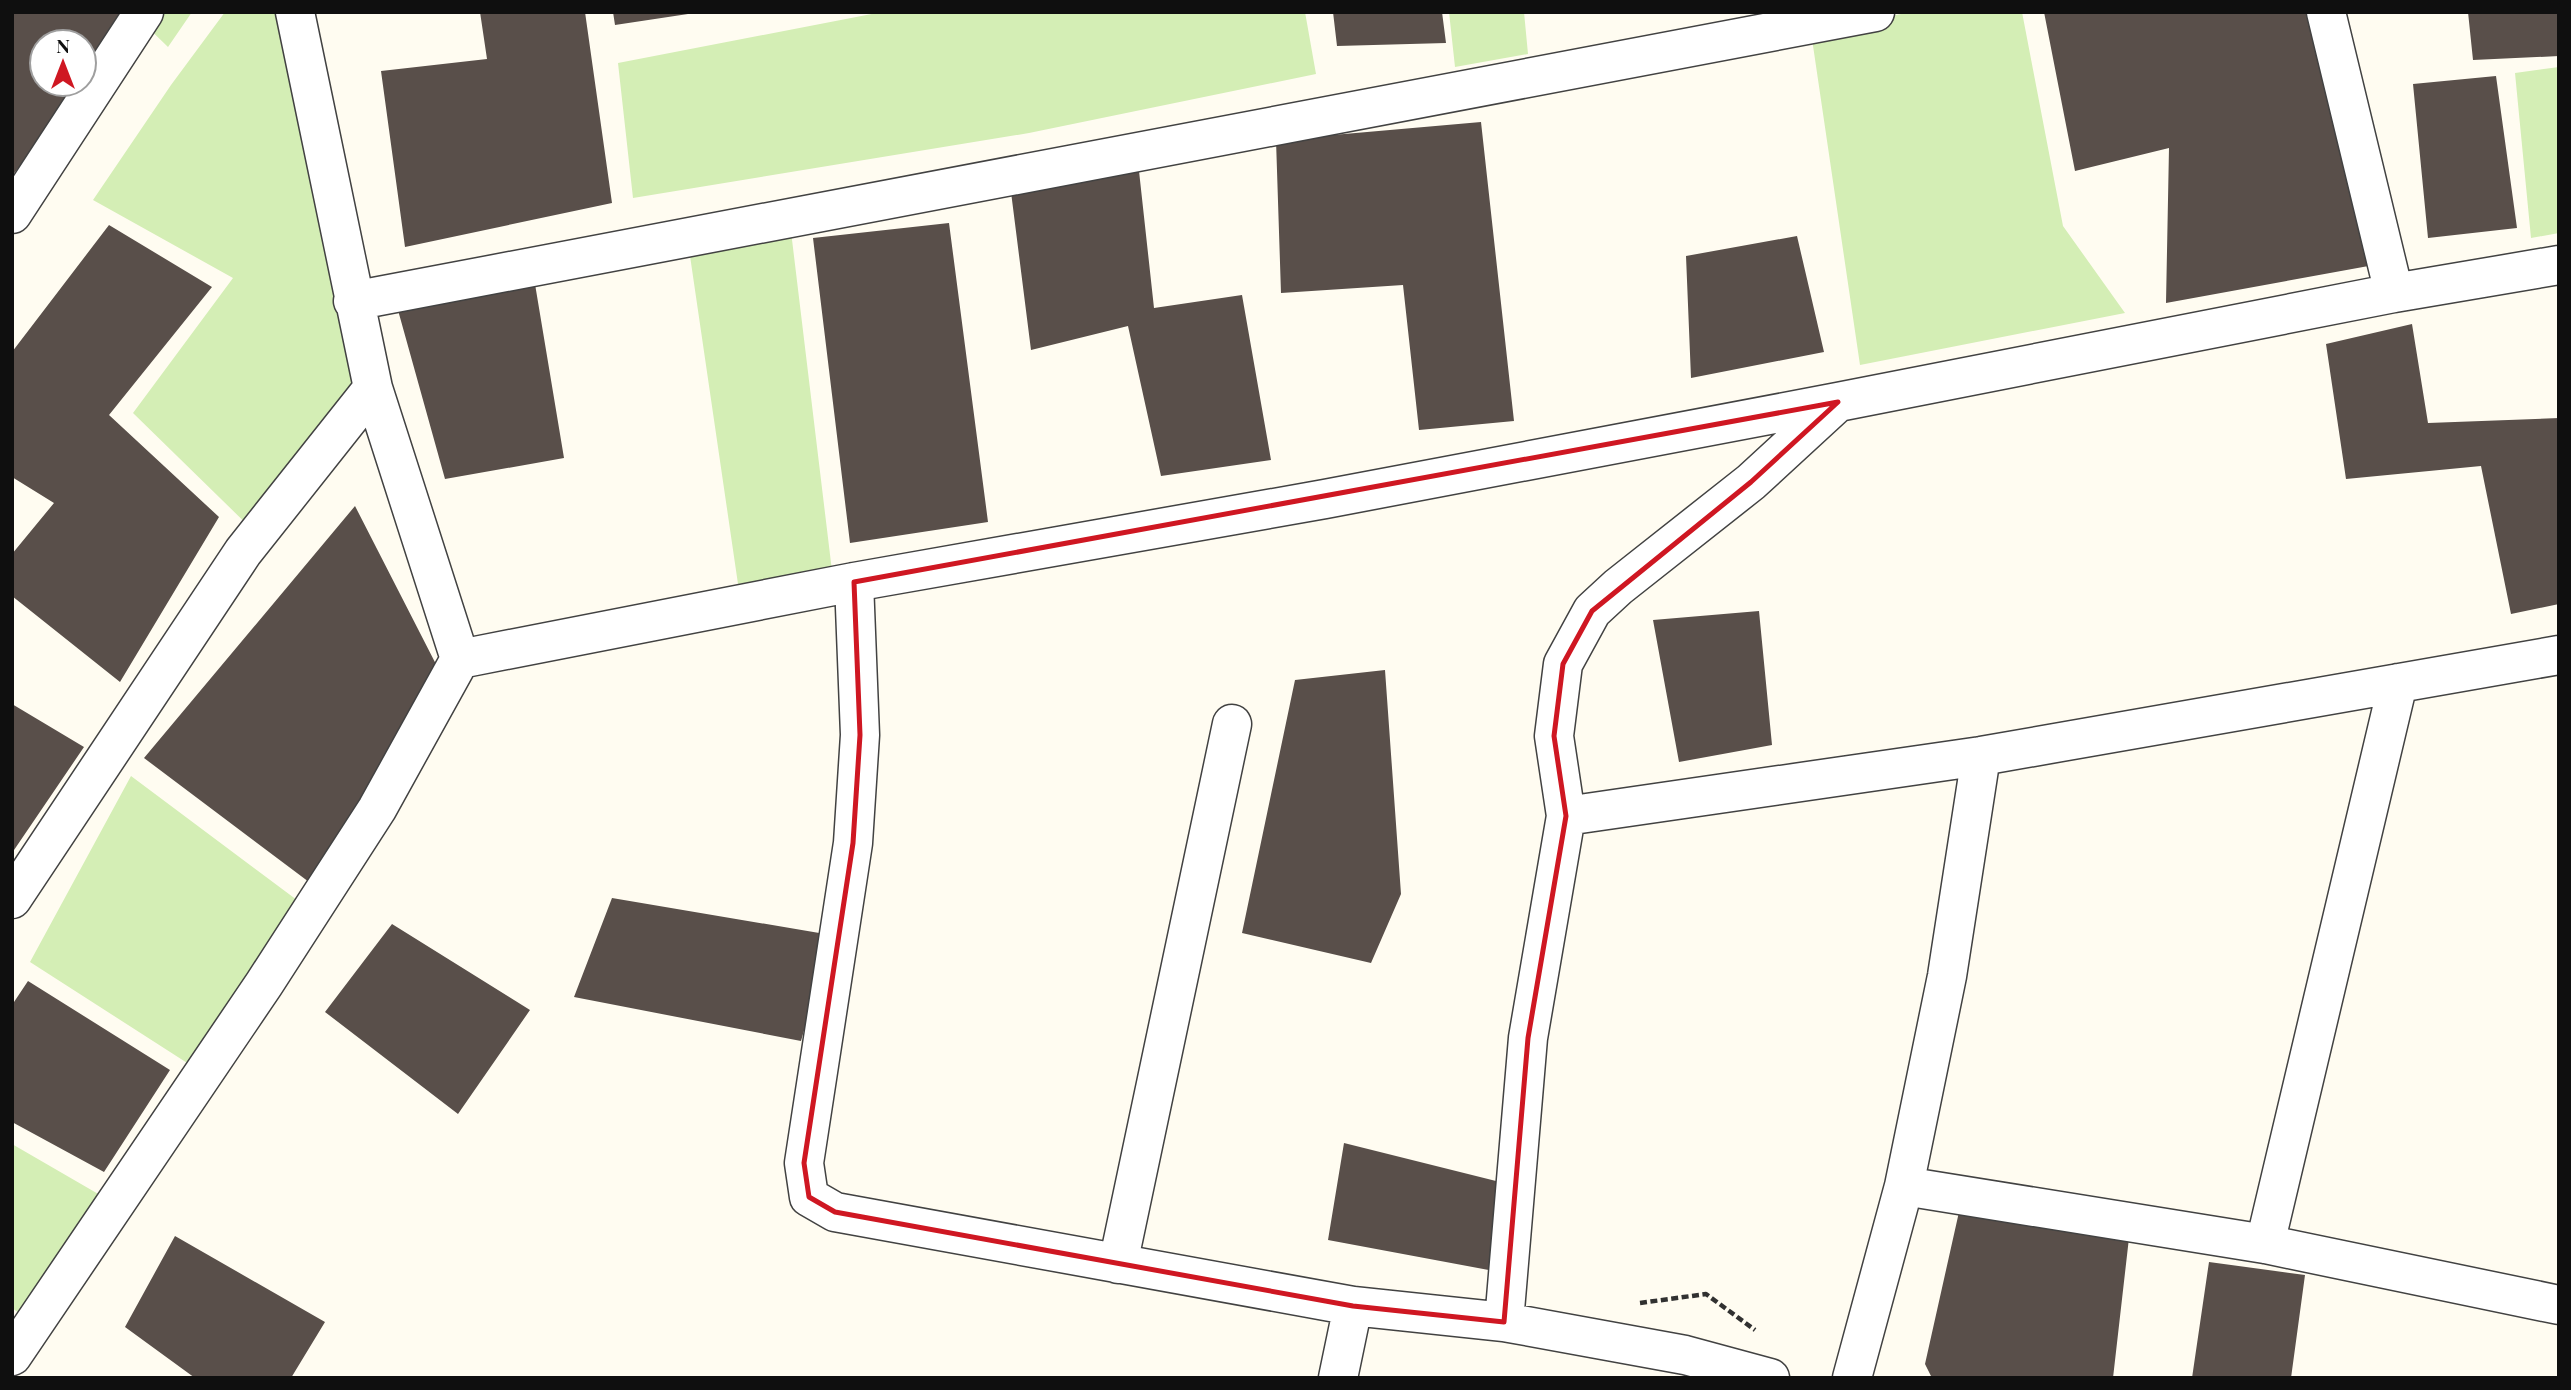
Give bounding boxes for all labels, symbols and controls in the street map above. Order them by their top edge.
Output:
north arrow [28,28,98,98]
text: N [56,32,70,58]

